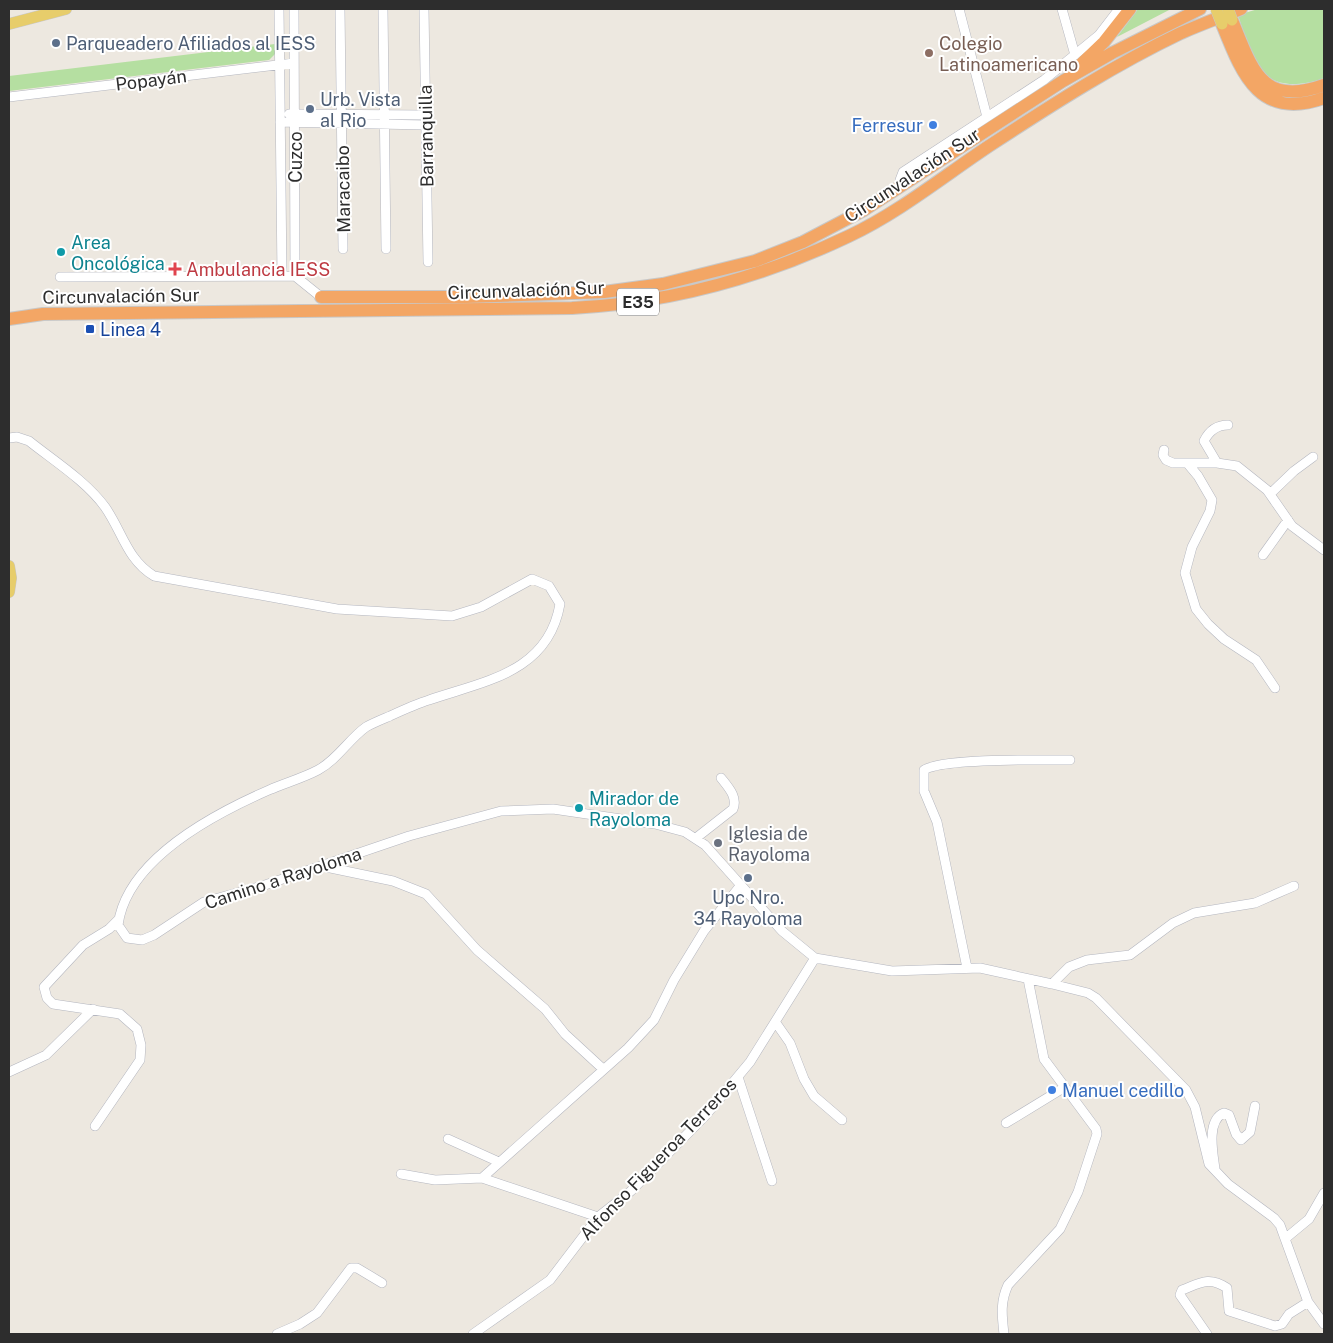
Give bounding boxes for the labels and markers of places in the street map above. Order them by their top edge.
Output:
place label: Parqueadero Afiliados al IESS [66,33,316,54]
place label: Colegio Latinoamericano [939,33,1078,75]
marker: Parqueadero Afiliados al IESS [50,37,62,49]
marker: Colegio Latinoamericano [923,47,935,59]
place label: Urb. Vista al Rio [320,89,401,131]
marker: Urb. Vista al Rio [304,103,316,115]
place label: Ferresur [852,115,923,136]
marker: Ferresur [927,119,939,131]
place label: Area Oncológica [71,232,165,274]
marker: Area Oncológica [55,246,67,258]
place label: Ambulancia IESS [186,259,330,280]
marker: Ambulancia IESS [168,262,182,276]
place label: Linea 4 [100,319,161,340]
marker: Linea 4 [84,323,96,335]
place label: Mirador de Rayoloma [589,788,679,830]
marker: Mirador de Rayoloma [573,802,585,814]
place label: Iglesia de Rayoloma [728,823,810,865]
marker: Iglesia de Rayoloma [712,837,724,849]
marker: Upc Nro. 34 Rayoloma [742,872,754,884]
place label: Upc Nro. 34 Rayoloma [694,887,802,929]
place label: Manuel cedillo [1062,1080,1184,1101]
marker: Manuel cedillo [1046,1084,1058,1096]

